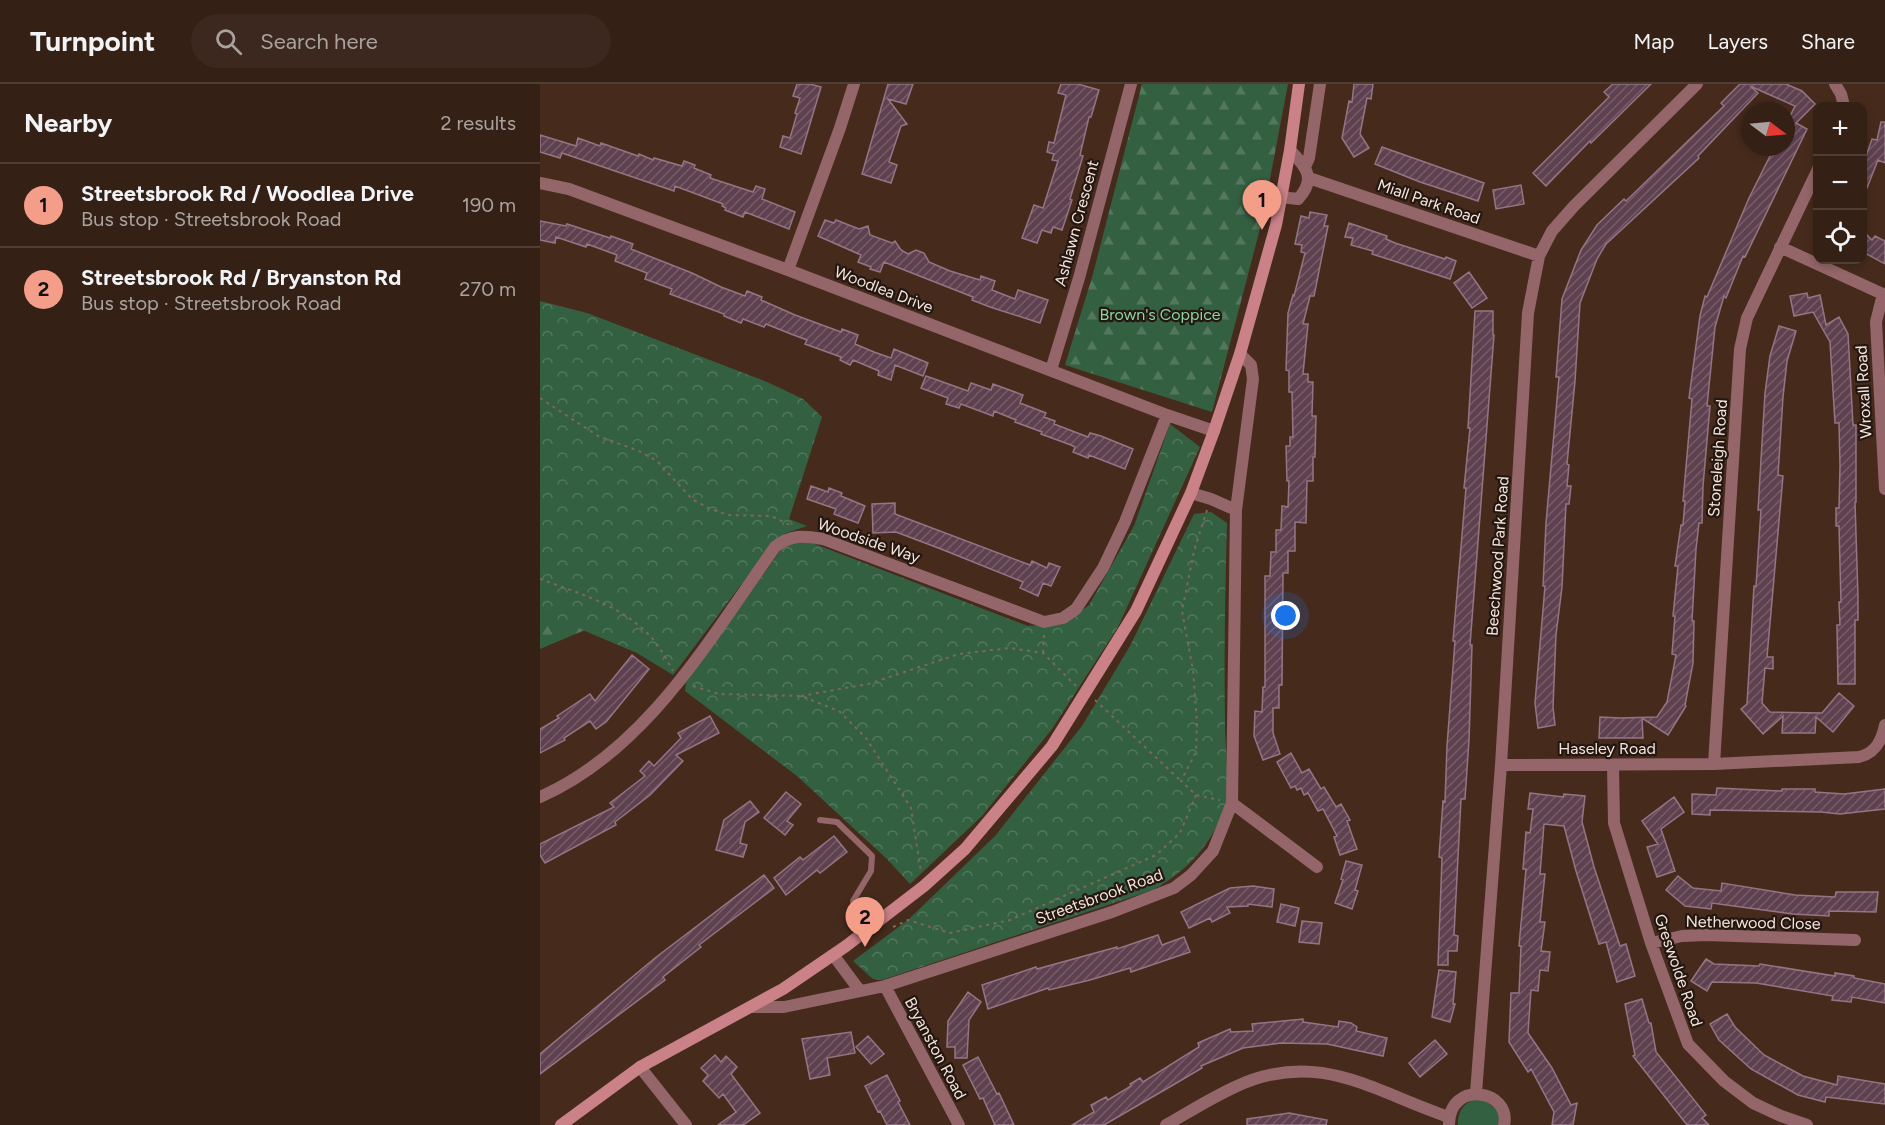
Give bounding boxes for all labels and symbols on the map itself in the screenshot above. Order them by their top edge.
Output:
north arrow [1741,102,1795,156]
street label: Ashlawn Crescent [1051,158,1102,288]
street label: Miall Park Road [1375,175,1483,228]
pin: 1 [1242,180,1282,230]
street label: Woodlea Drive [832,262,936,317]
park label: Brown's Coppice [1099,305,1221,324]
street label: Wroxall Road [1852,345,1875,439]
street label: Stoneleigh Road [1704,399,1731,517]
street label: Beechwood Park Road [1482,475,1513,637]
street label: Woodside Way [815,514,923,567]
your location [1271,601,1300,630]
street label: Haseley Road [1558,739,1656,758]
street label: Streetsbrook Road [1033,865,1165,928]
pin: 2 [846,898,884,947]
street label: Greswolde Road [1650,911,1707,1029]
street label: Netherwood Close [1685,912,1821,933]
street label: Bryanston Road [901,994,970,1103]

